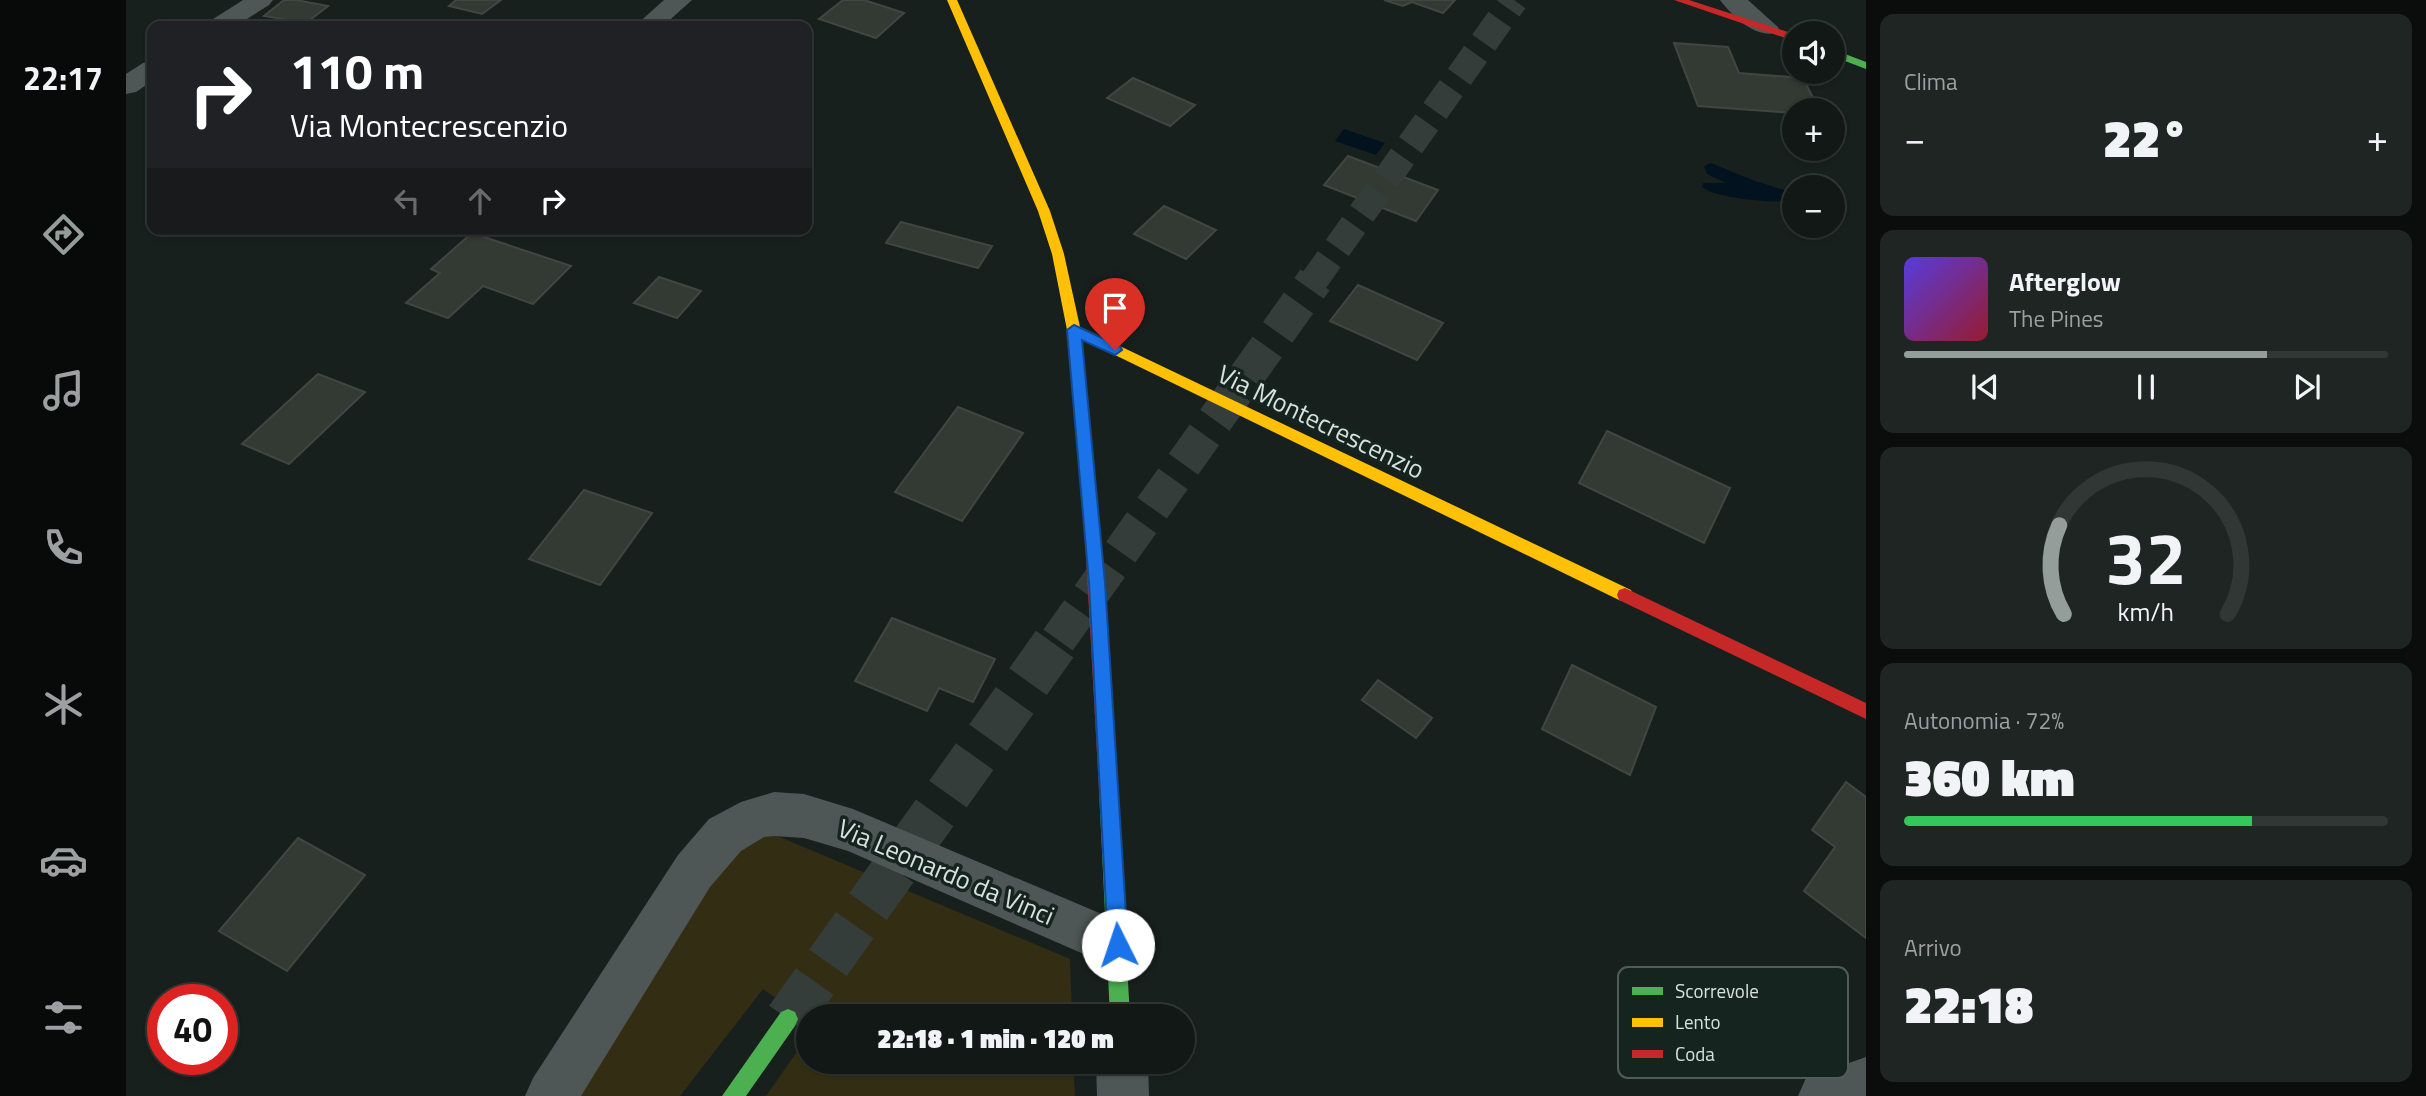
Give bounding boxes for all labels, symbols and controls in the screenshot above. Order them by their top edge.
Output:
map controls [1782,21,1845,238]
button: sound [1782,21,1845,84]
text: 110 m [290,33,424,108]
icon: right [175,49,266,140]
text: 22:17 [23,54,103,102]
text: Clima [1904,64,1958,99]
button: + [1782,98,1845,161]
text: 22° [2103,98,2189,177]
text: Via Montecrescenzio [290,101,568,149]
text: − [1904,109,1925,167]
text: + [2367,109,2388,167]
button: − [1782,175,1845,238]
icon: left [388,182,426,220]
icon: ahead [461,182,499,220]
icon: right [534,182,572,220]
icon: directions [39,210,88,259]
text: Afterglow [2009,262,2121,301]
pin [1085,278,1145,350]
icon: arrive [1096,289,1134,327]
text: The Pines [2009,301,2103,336]
street label: Via Montecrescenzio [1211,354,1431,489]
icon: music [39,366,88,415]
icon: previous [1966,368,2004,406]
icon: pause [2127,368,2165,406]
icon: next [2288,368,2326,406]
text: 32 [2105,502,2187,612]
icon: phone [39,523,88,572]
text: km/h [2118,593,2174,631]
icon: climate [39,680,88,729]
text: Autonomia · 72% [1904,703,2064,738]
text: 360 km [1904,737,2075,816]
street label: Via Leonardo da Vinci [832,808,1061,935]
icon: car [39,836,88,885]
position arrow [1081,908,1155,982]
text: Arrivo [1904,930,1962,965]
text: 22:18 [1904,964,2033,1043]
legend [1618,967,1848,1078]
text: Scorrevole [1675,976,1759,1005]
speed limit sign: 40 [147,984,238,1075]
icon: filters [39,993,88,1042]
text: Lento [1675,1007,1720,1036]
text: 22:18 · 1 min · 120 m [877,1019,1114,1058]
text: Coda [1675,1039,1715,1068]

